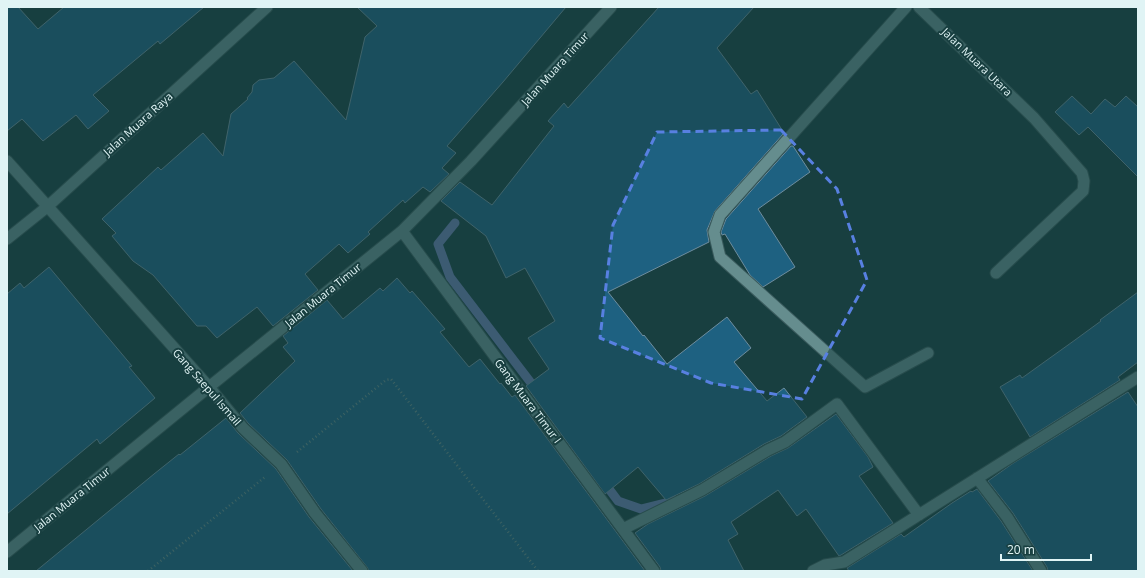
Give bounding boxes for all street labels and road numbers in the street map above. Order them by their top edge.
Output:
street label: Jalan Muara Utara [938,23,1016,99]
street label: Jalan Muara Timur [517,28,592,109]
street label: Jalan Muara Raya [99,89,175,159]
street label: Jalan Muara Timur [281,259,364,331]
street label: Gang Saepul Ismail [170,345,245,428]
street label: Gang Muara Timur I [492,355,565,446]
street label: Jalan Muara Timur [30,463,113,535]

